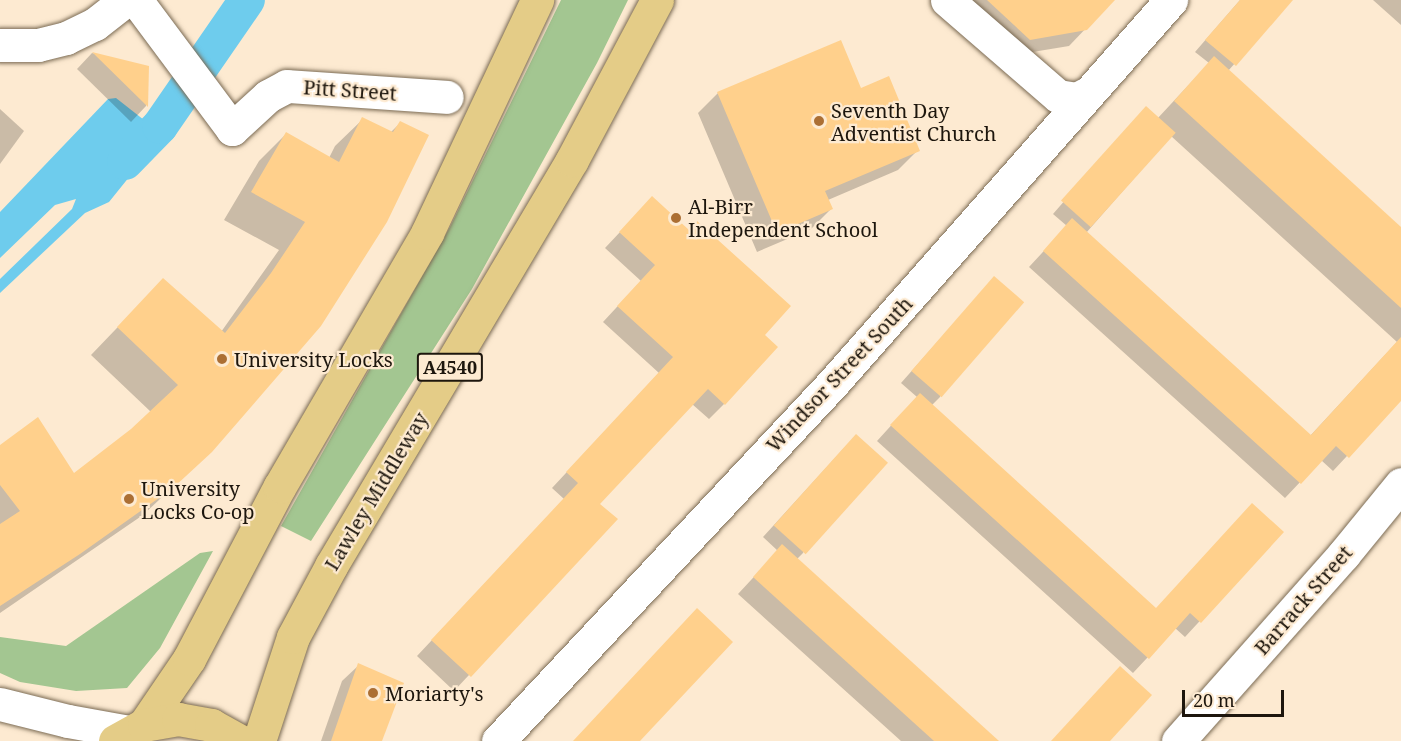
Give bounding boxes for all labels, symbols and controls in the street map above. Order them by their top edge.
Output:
street label: Pitt Street [303,75,397,105]
place label: Seventh Day Adventist Church [831,98,996,145]
marker: Seventh Day Adventist Church [812,114,826,128]
place label: Al-Birr Independent School [688,195,878,242]
marker: Al-Birr Independent School [669,211,683,225]
street label: Windsor Street South [761,291,917,457]
place label: University Locks [234,347,393,371]
marker: University Locks [215,352,229,366]
road number: A4540 [416,352,484,382]
street label: Lawley Middleway [319,408,433,574]
place label: University Locks Co-op [141,476,255,523]
marker: University Locks Co-op [122,492,136,506]
street label: Barrack Street [1249,541,1357,659]
scale bar [1185,678,1287,716]
place label: Moriarty's [385,681,484,705]
marker: Moriarty's [366,686,380,700]
text: 20 m [1193,688,1235,712]

